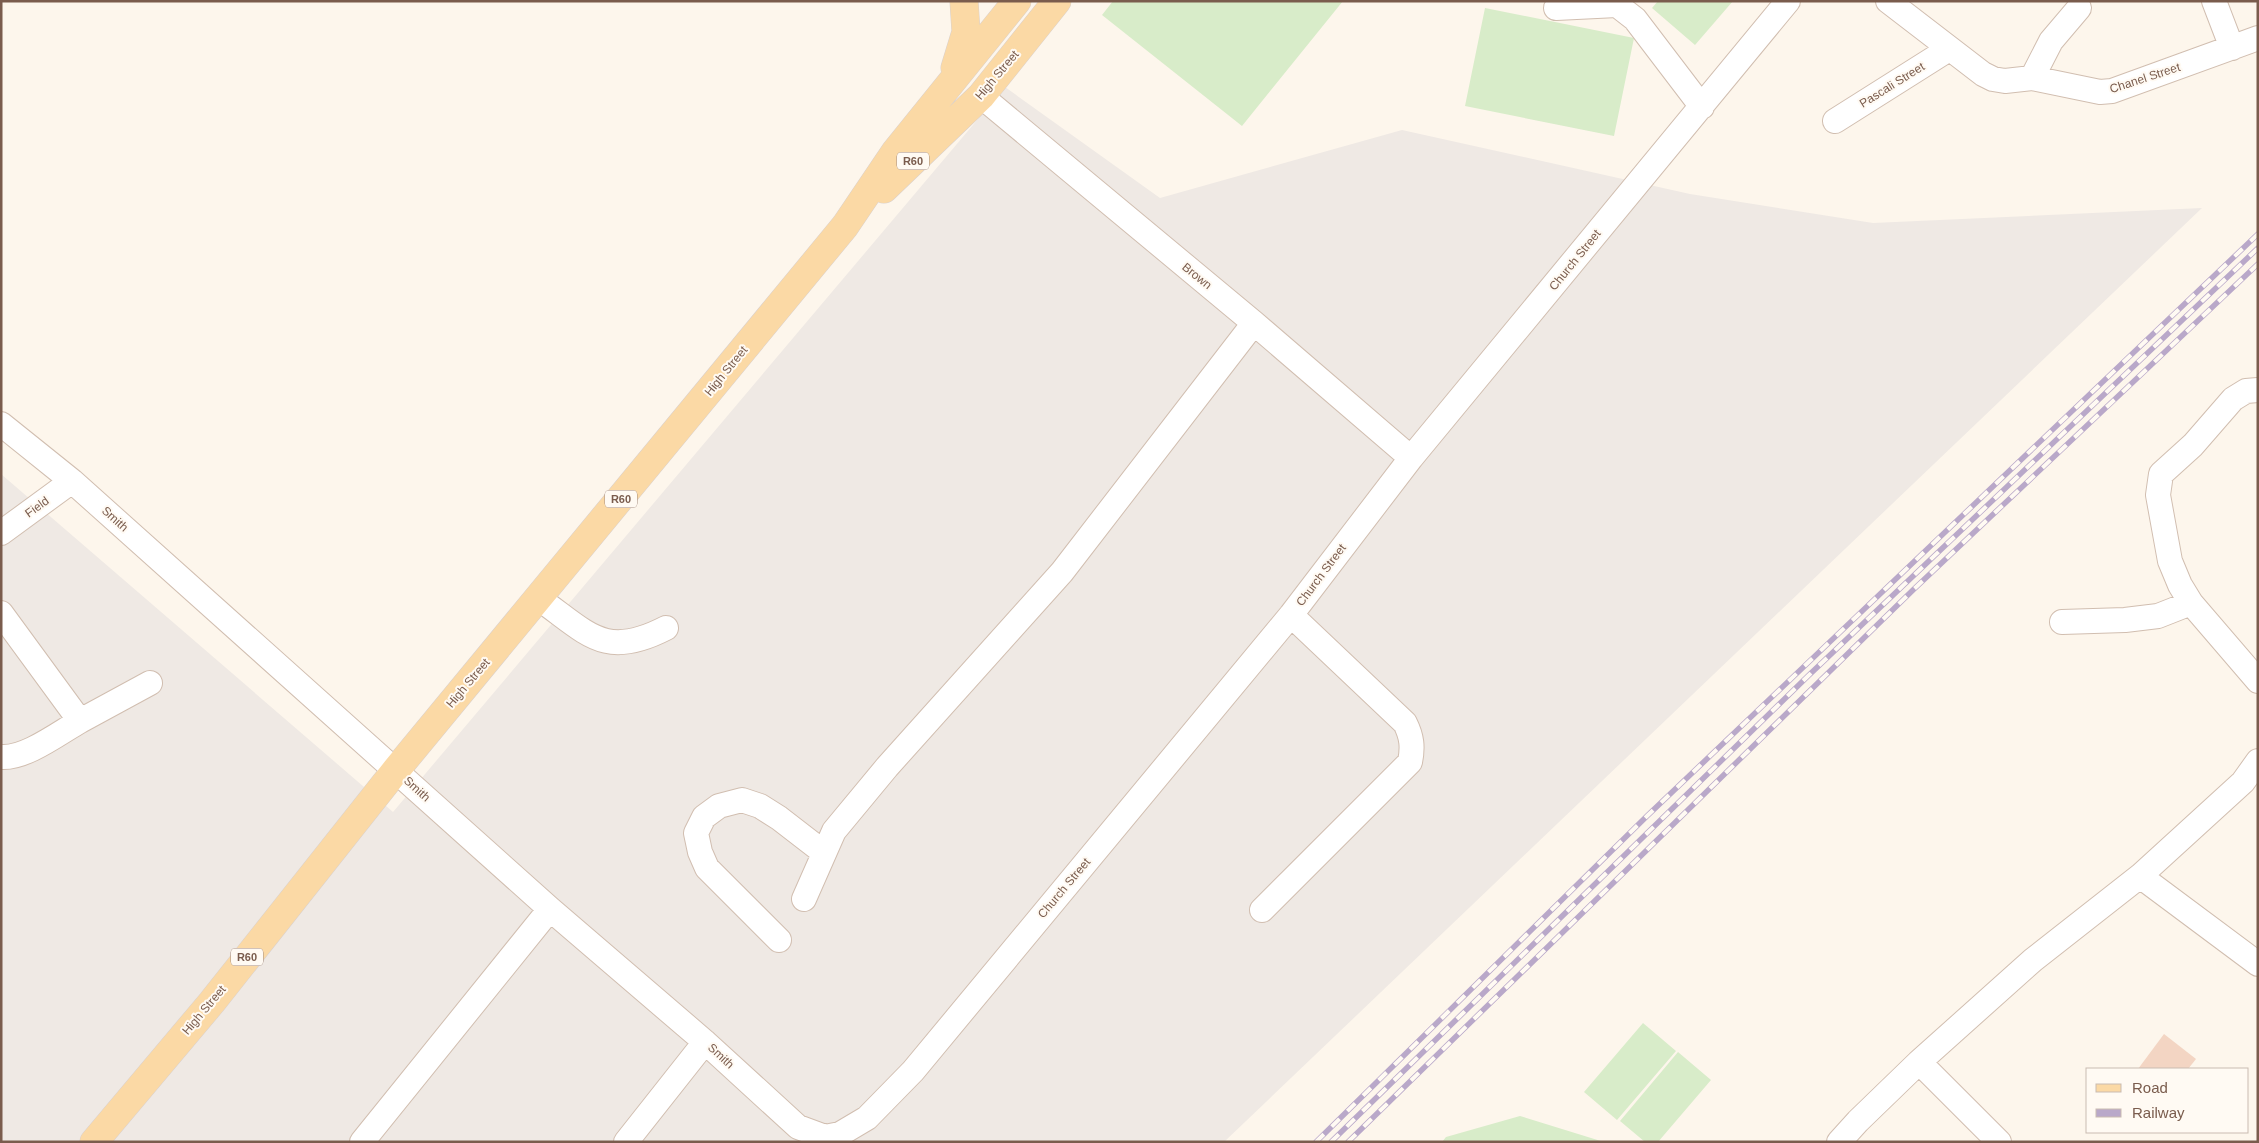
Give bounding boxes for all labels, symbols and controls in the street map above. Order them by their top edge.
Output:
street label: High Street [972,47,1022,102]
street label: Pascali Street [1857,59,1928,111]
street label: Chanel Street [2108,60,2183,96]
road number: R60 [897,153,929,170]
street label: Church Street [1546,226,1604,293]
street label: Brown [1179,260,1215,292]
street label: High Street [702,343,751,399]
road number: R60 [605,490,637,508]
street label: Field [22,494,52,520]
street label: Smith [99,504,131,534]
street label: Church Street [1293,541,1349,609]
street label: High Street [443,655,493,710]
street label: Smith [401,774,433,804]
street label: Church Street [1035,855,1094,921]
road number: R60 [231,949,263,966]
street label: High Street [179,982,229,1037]
street label: Smith [705,1040,737,1072]
legend [2086,1068,2249,1133]
text: Road [2132,1079,2168,1096]
text: Railway [2132,1104,2185,1121]

